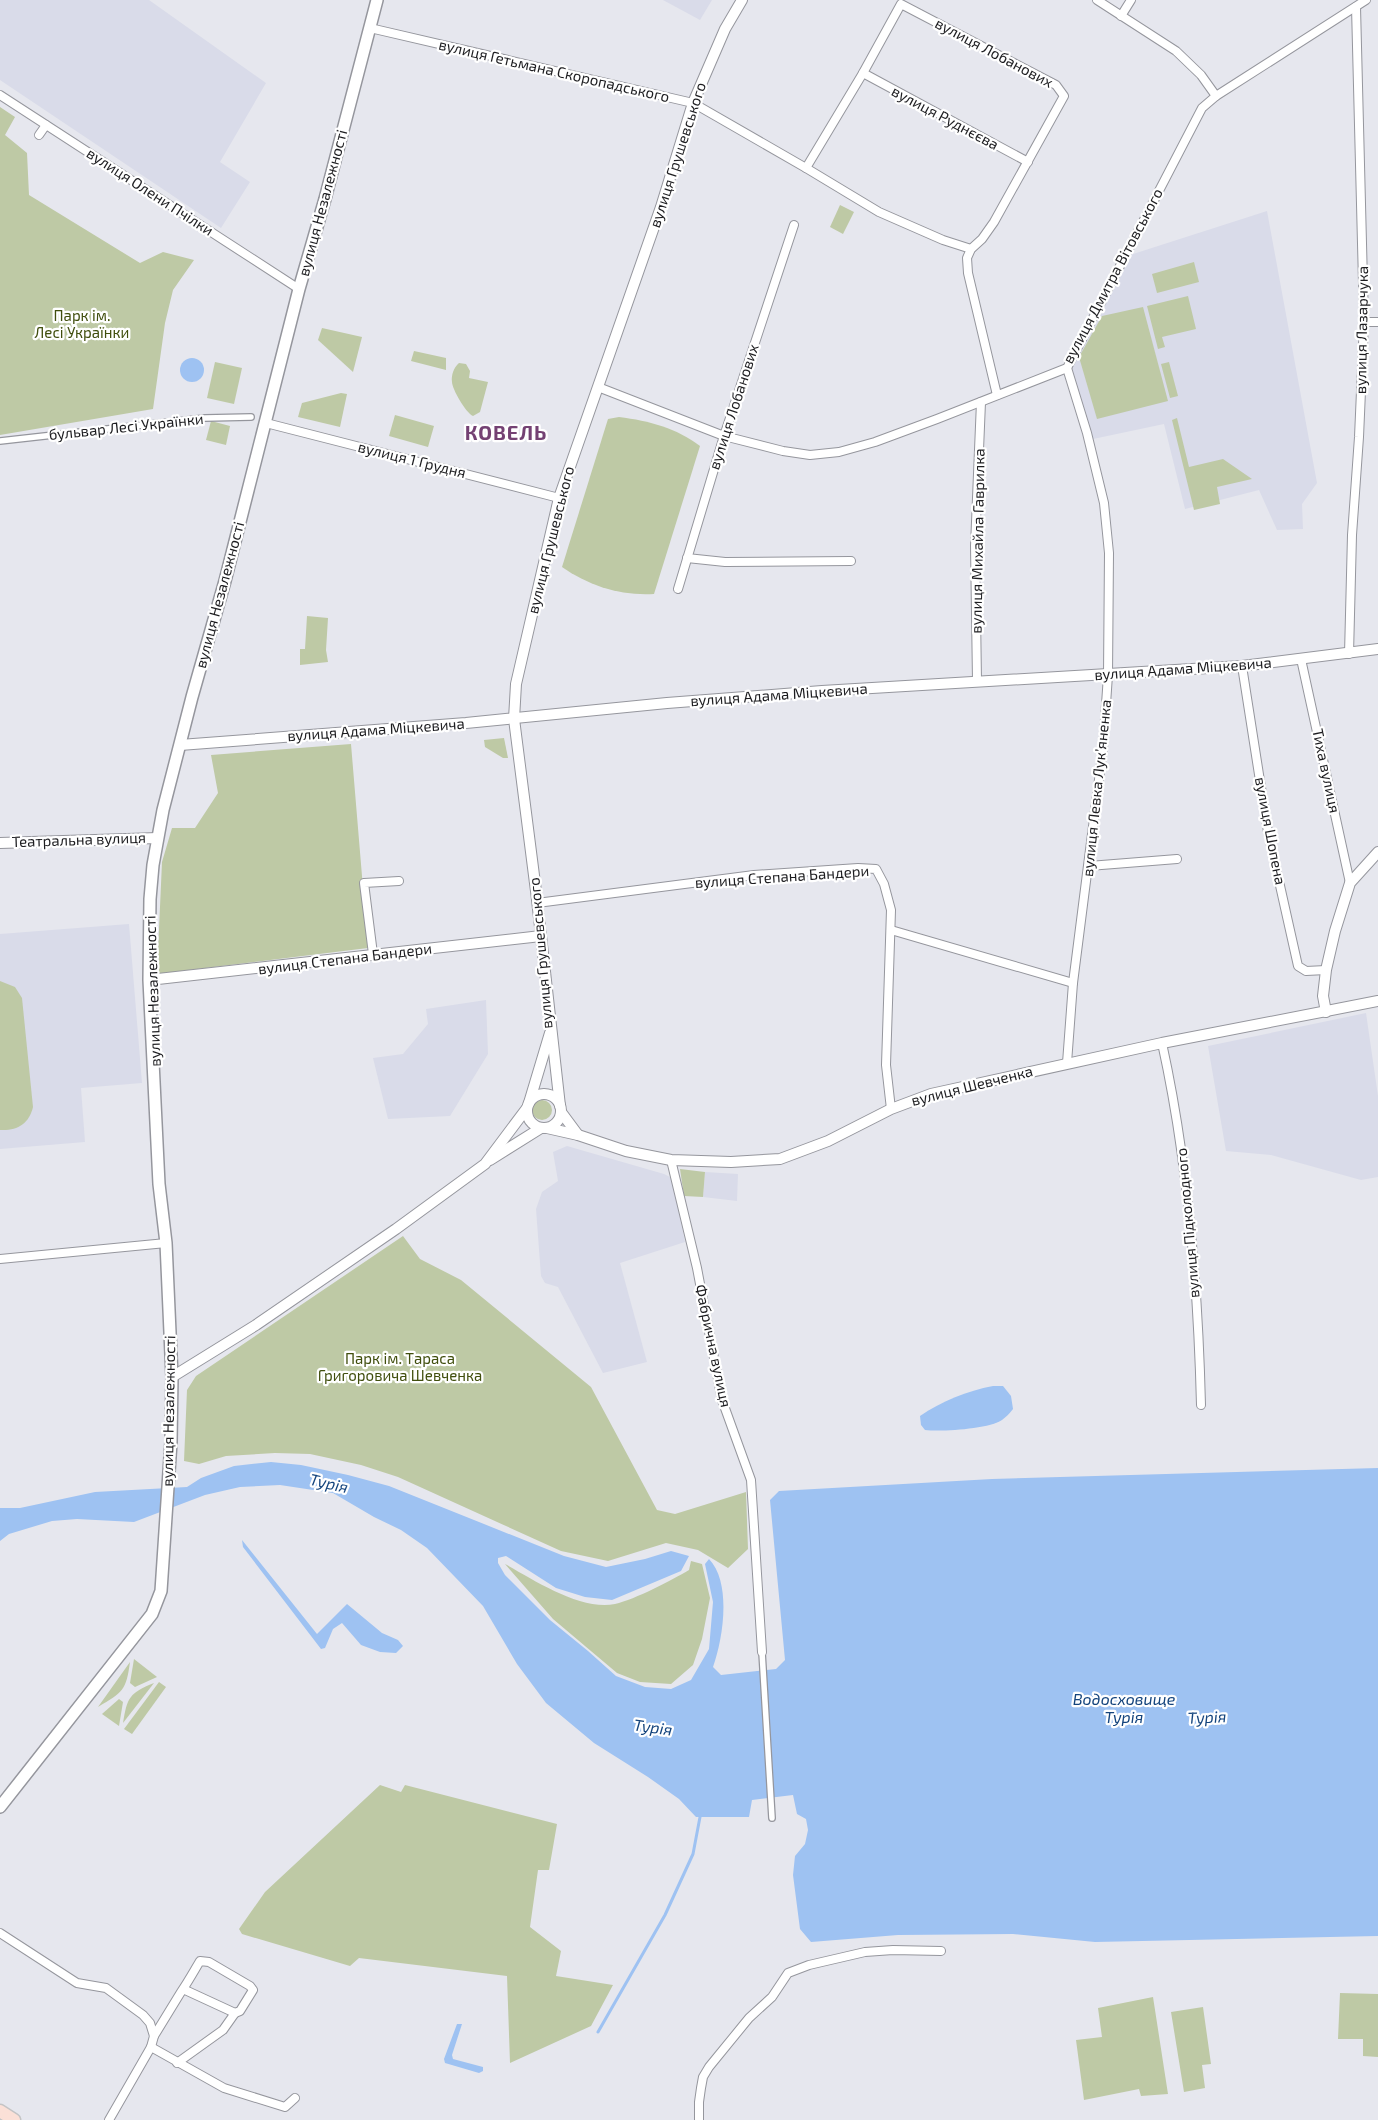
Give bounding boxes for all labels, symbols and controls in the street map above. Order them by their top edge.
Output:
street label: вулиця Лобанових [932,13,1057,92]
street label: вулиця Гетьмана Скоропадського [437,35,672,106]
street label: вулиця Грушевського [645,80,710,230]
street label: вулиця Руднєєва [888,81,1002,154]
street label: вулиця Незалежності [294,127,351,278]
street label: вулиця Олени Пчілки [83,143,217,240]
street label: вулиця Дмитра Вітовського [1058,185,1167,367]
street label: вулиця Лазарчука [1351,266,1372,394]
park label: Парк ім. Лесі Українки [35,306,129,341]
street label: вулиця Лобанових [704,342,763,472]
street label: бульвар Лесі Українки [48,409,204,444]
district label: КОВЕЛЬ [465,420,547,444]
street label: вулиця 1 Грудня [356,437,468,482]
street label: вулиця Михайла Гаврилка [966,448,989,634]
street label: вулиця Грушевського [523,464,578,616]
street label: вулиця Незалежності [191,519,248,670]
street label: вулиця Адама Міцкевича [1094,653,1272,684]
street label: вулиця Адама Міцкевича [690,679,868,710]
street label: вулиця Левка Лукʼяненка [1078,698,1115,878]
street label: вулиця Адама Міцкевича [287,714,465,745]
street label: Тиха вулиця [1308,727,1345,815]
street label: вулиця Шопена [1251,775,1290,886]
street label: Театральна вулиця [12,828,146,851]
street label: вулиця Степана Бандери [694,861,870,892]
street label: вулиця Грушевського [524,877,557,1029]
street label: вулиця Незалежності [140,915,165,1067]
street label: вулиця Степана Бандери [257,938,433,979]
street label: вулиця Шевченка [909,1061,1035,1110]
street label: вулиця Підколодного [1171,1147,1204,1299]
street label: Фабрична вулиця [691,1283,736,1409]
street label: вулиця Незалежності [158,1335,179,1487]
park label: Парк ім. Тараса Григоровича Шевченка [318,1349,482,1384]
water label: Турія [308,1469,350,1496]
water label: Водосховище Турія [1073,1689,1176,1726]
water label: Турія [1187,1706,1227,1727]
water label: Турія [633,1714,674,1739]

